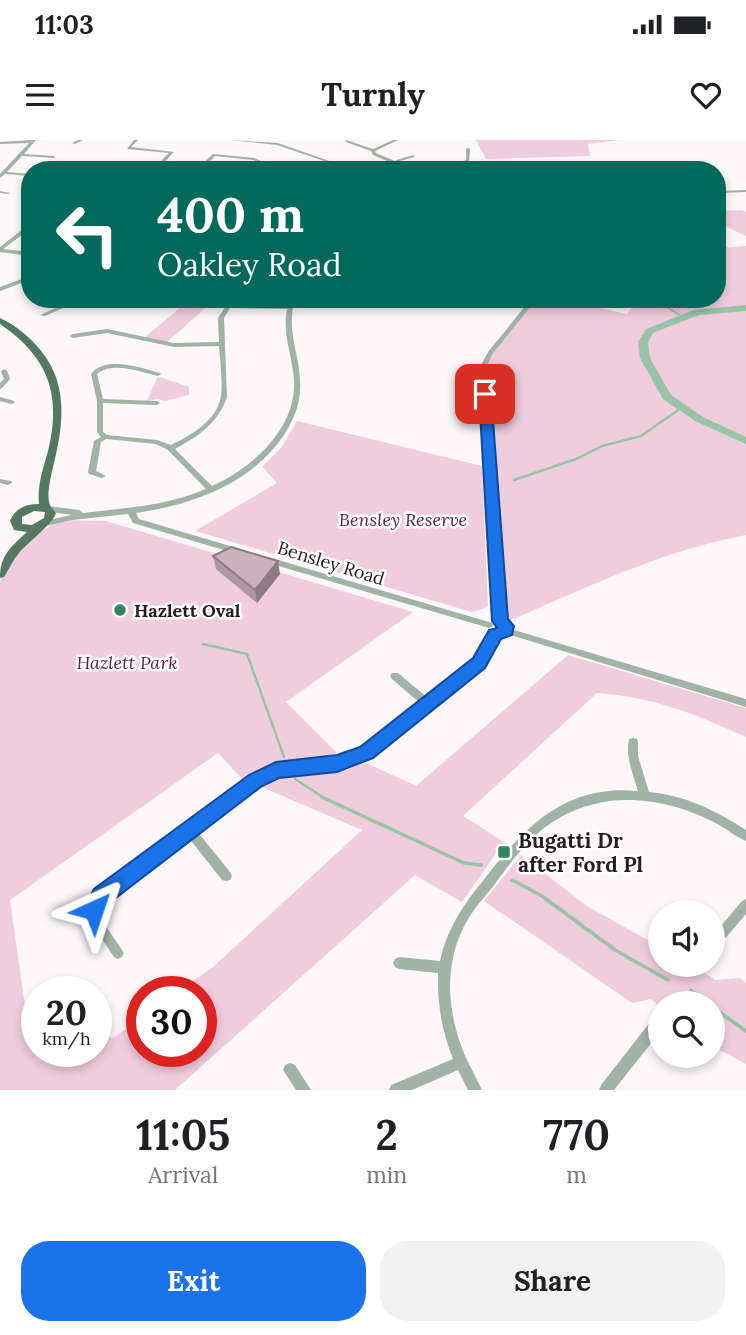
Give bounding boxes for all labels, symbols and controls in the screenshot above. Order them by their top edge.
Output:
text: 11:03 [35,8,94,41]
text: Turnly [321,74,425,115]
icon: menu [21,76,59,114]
icon: heart [687,76,725,114]
text: 400 m [157,183,304,245]
icon: left [42,189,133,280]
text: Oakley Road [157,244,342,285]
pin [455,364,515,424]
icon: arrive [466,375,504,413]
park label: Bensley Reserve [339,508,467,531]
street label: Bensley Road [275,536,388,590]
place label: Hazlett Oval [134,599,241,622]
marker: Hazlett Oval [112,602,128,618]
park label: Hazlett Park [76,651,178,674]
place label: Bugatti Dr after Ford Pl [518,827,644,878]
marker: Bugatti Dr after Ford Pl [496,844,512,860]
position arrow [57,873,131,947]
map controls [648,900,725,1068]
button: sound [648,900,725,977]
speed limit sign: 30 [126,976,217,1067]
text: 20 [46,990,87,1035]
button: search [648,991,725,1068]
text: km/h [42,1027,91,1050]
text: 11:05 [136,1108,230,1162]
text: 2 [375,1108,398,1162]
text: 770 [543,1108,610,1162]
text: Arrival [148,1160,218,1189]
text: min [366,1160,407,1189]
text: m [566,1160,587,1189]
button: Exit [21,1241,366,1321]
button: Share [380,1241,725,1321]

